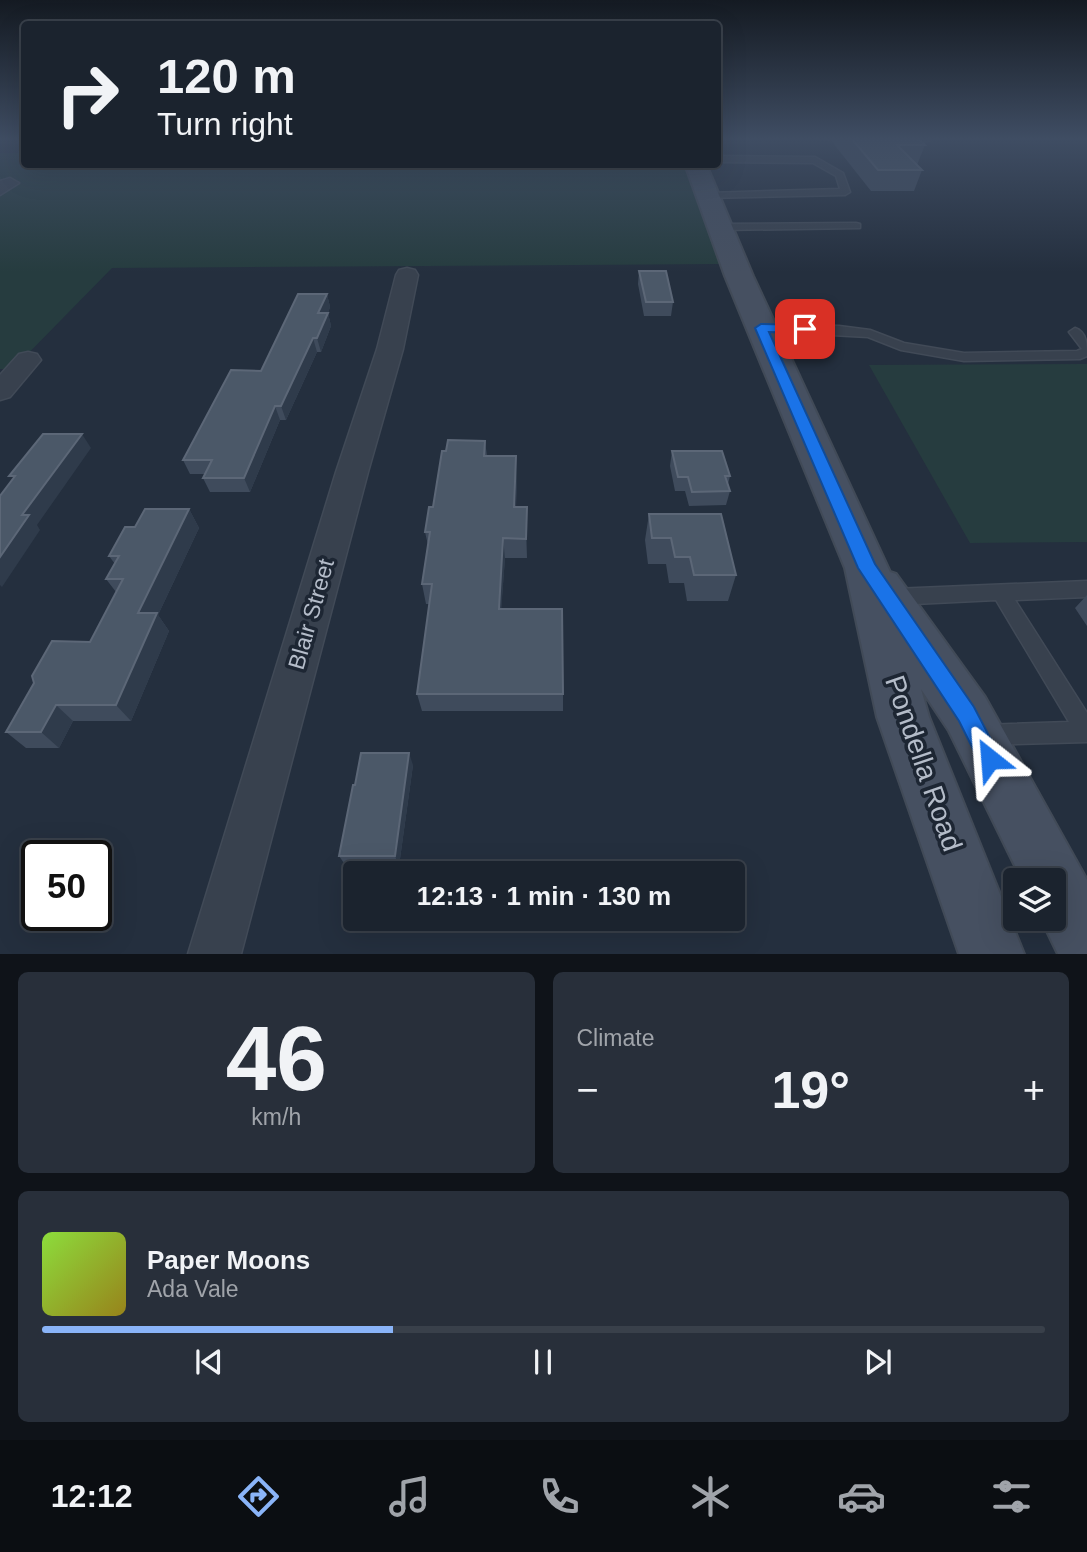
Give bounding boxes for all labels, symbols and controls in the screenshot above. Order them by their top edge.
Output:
icon: right [42,49,133,140]
text: 120 m [157,49,296,103]
text: Turn right [157,106,293,142]
pin [775,299,835,359]
icon: arrive [786,310,824,348]
street label: Blair Street [283,555,339,672]
street label: Pondella Road [879,671,968,855]
position arrow [953,722,1027,796]
speed limit sign: 50 [21,840,112,931]
map controls [1003,868,1066,931]
button: layers [1003,868,1066,931]
text: 12:13 · 1 min · 130 m [417,881,671,911]
text: 46 [226,1008,327,1109]
text: Climate [577,1025,654,1051]
text: 19° [771,1061,850,1119]
text: − [577,1069,599,1111]
text: + [1023,1069,1045,1111]
text: km/h [251,1104,301,1130]
text: Paper Moons [147,1245,310,1275]
text: Ada Vale [147,1276,239,1302]
icon: previous [190,1343,228,1381]
icon: pause [524,1343,562,1381]
icon: next [859,1343,897,1381]
icon: directions [234,1472,283,1521]
icon: music [385,1472,434,1521]
icon: phone [535,1472,584,1521]
icon: climate [686,1472,735,1521]
icon: car [837,1472,886,1521]
icon: filters [987,1472,1036,1521]
text: 12:12 [51,1478,133,1514]

